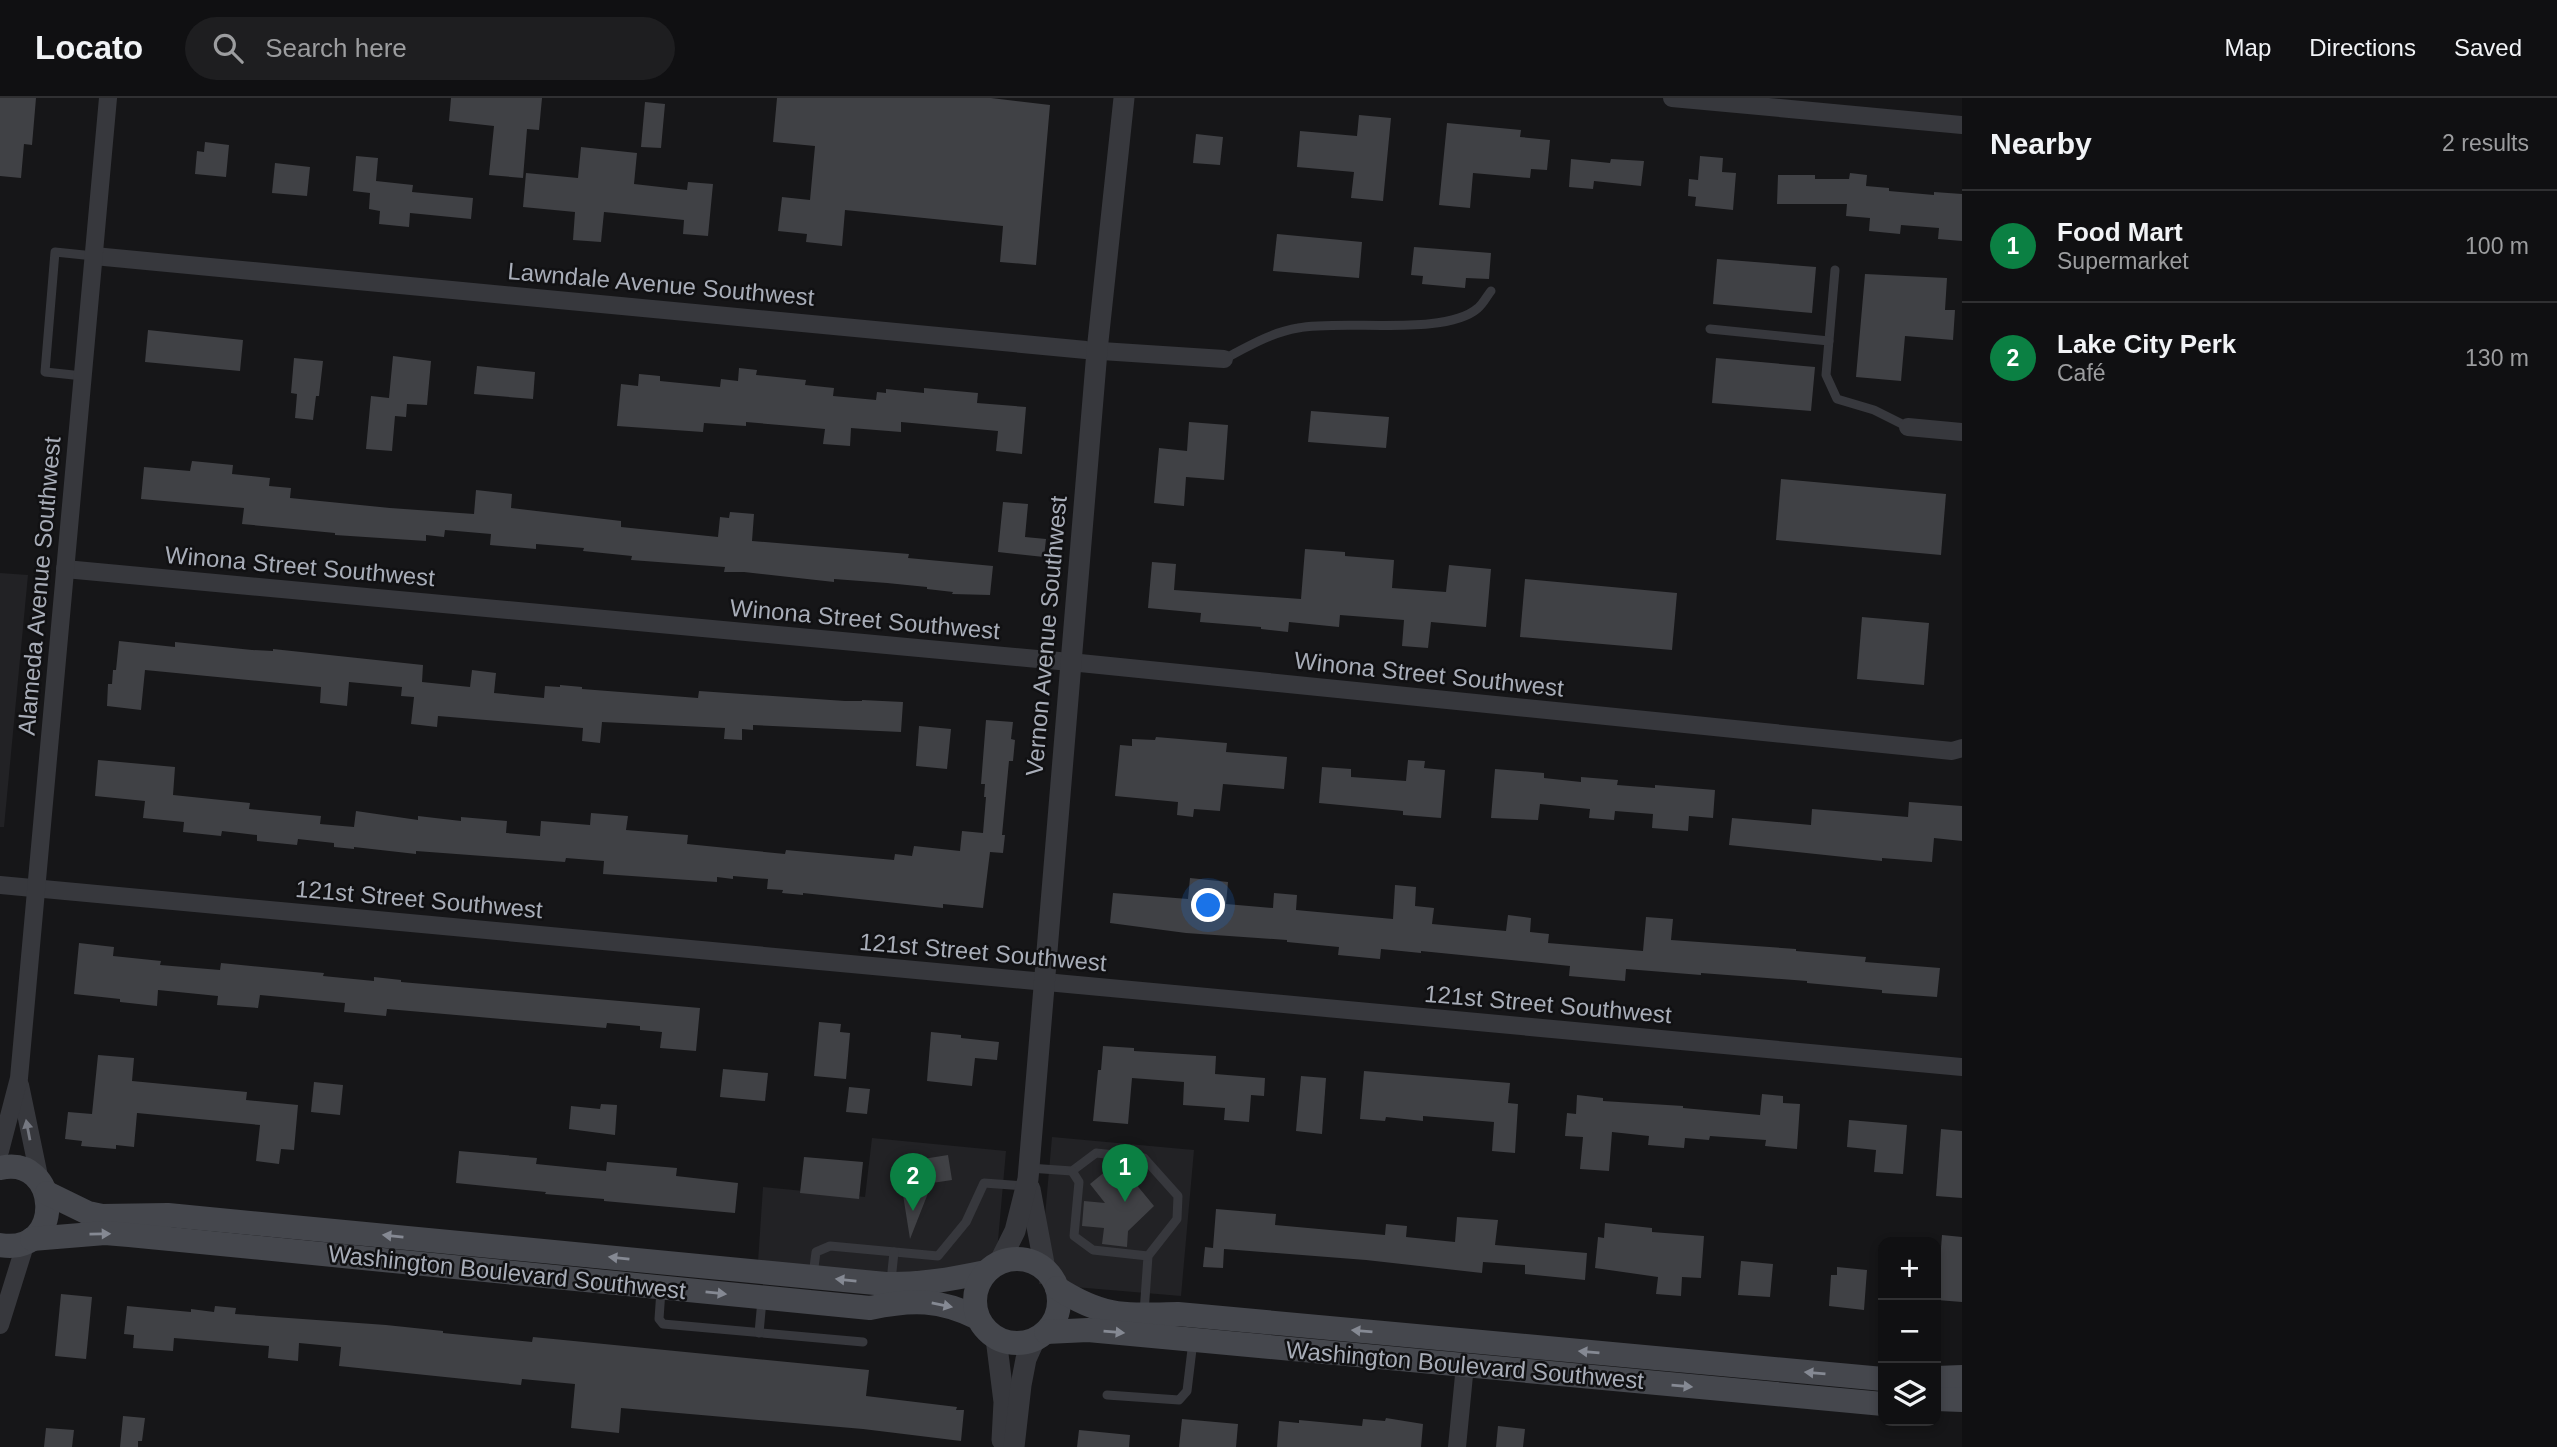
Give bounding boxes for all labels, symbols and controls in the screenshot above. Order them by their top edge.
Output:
search box [185,17,675,80]
text: Locato [35,29,143,66]
icon: search [209,29,247,67]
text: Search here [265,33,407,63]
text: Map [2225,34,2271,61]
text: Directions [2309,34,2416,61]
text: Saved [2454,34,2522,61]
text: Nearby [1990,127,2092,160]
text: 2 results [2442,130,2529,156]
text: Food Mart [2057,217,2183,247]
text: 1 [2007,233,2019,259]
text: 100 m [2465,233,2529,259]
text: Supermarket [2057,248,2189,274]
street label: Lawndale Avenue Southwest [507,257,816,311]
text: Lake City Perk [2057,329,2236,359]
text: 2 [2007,345,2019,371]
text: 130 m [2465,345,2529,371]
text: Café [2057,360,2106,386]
street label: Alameda Avenue Southwest [12,435,66,736]
street label: Vernon Avenue Southwest [1020,494,1072,777]
street label: Winona Street Southwest [164,541,436,591]
street label: Winona Street Southwest [729,594,1001,644]
street label: Winona Street Southwest [1293,646,1565,702]
street label: 121st Street Southwest [294,875,544,923]
your location [1191,888,1225,922]
street label: 121st Street Southwest [858,928,1108,976]
street label: 121st Street Southwest [1423,980,1673,1028]
one-way arrow [22,1119,33,1141]
pin: 1 [1102,1144,1148,1202]
pin: 2 [890,1153,936,1211]
one-way arrow [89,1228,111,1240]
one-way arrow [382,1230,404,1241]
map controls [1878,1237,1941,1426]
button: + [1878,1237,1941,1300]
street label: Washington Boulevard Southwest [327,1240,687,1304]
one-way arrow [608,1252,630,1263]
one-way arrow [835,1274,857,1285]
one-way arrow [706,1287,728,1298]
one-way arrow [931,1299,953,1310]
button: − [1878,1300,1941,1363]
one-way arrow [1351,1325,1373,1336]
one-way arrow [1103,1327,1125,1338]
street label: Washington Boulevard Southwest [1285,1336,1645,1394]
one-way arrow [1578,1346,1600,1357]
button: layers [1878,1363,1941,1426]
one-way arrow [1804,1367,1826,1378]
one-way arrow [1671,1381,1693,1392]

